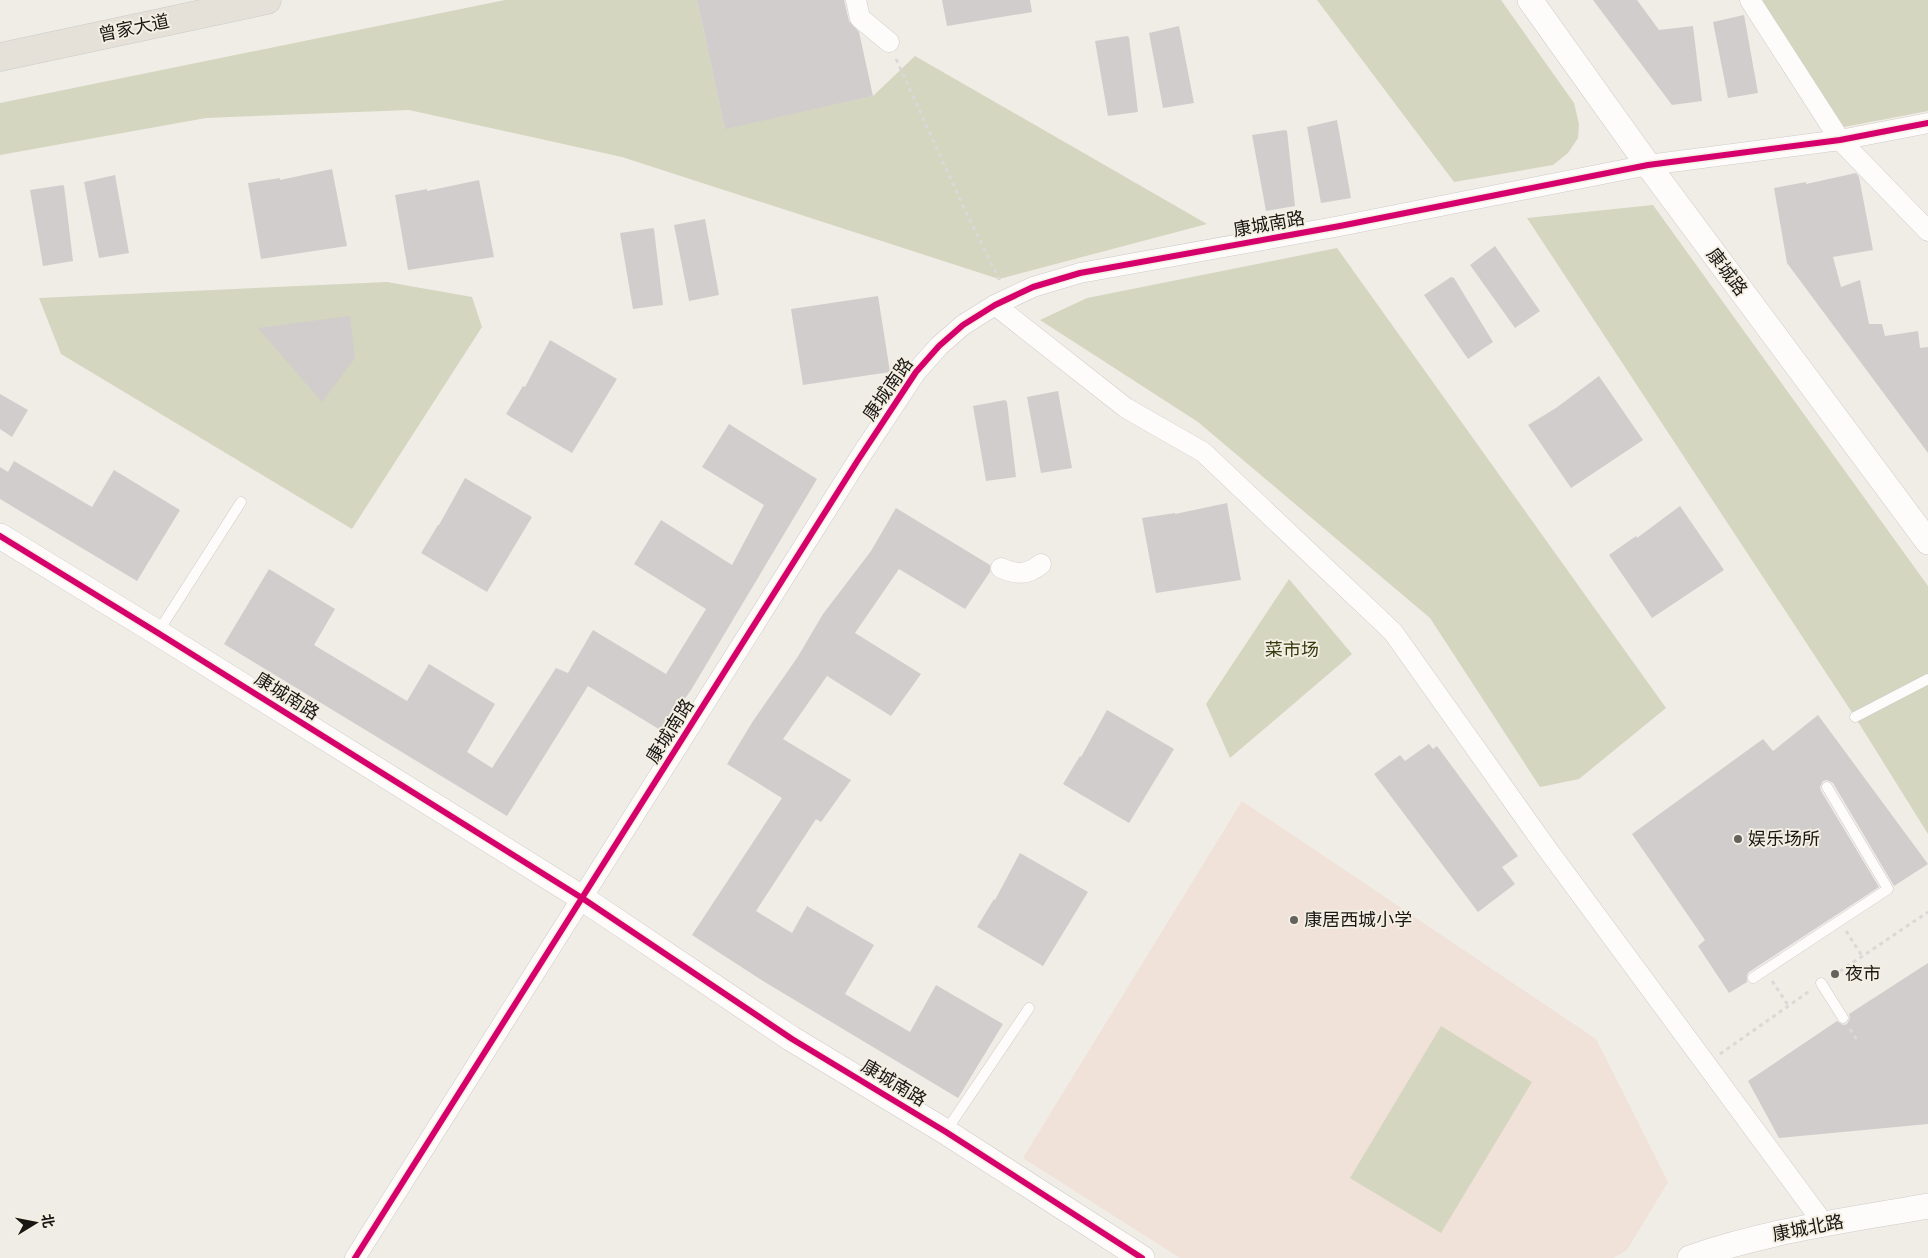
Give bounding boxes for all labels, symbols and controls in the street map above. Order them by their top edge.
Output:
street label: 曾家大道 [96,8,172,47]
street label: 康城南路 [1231,205,1307,242]
street label: 康城路 [1701,243,1754,301]
street label: 康城南路 [857,352,918,425]
park label: 菜市场 [1265,637,1319,662]
street label: 康城南路 [250,666,324,725]
street label: 康城南路 [640,694,699,768]
place label: 娱乐场所 [1748,826,1820,851]
marker: 娱乐场所 [1732,833,1744,845]
place label: 康居西城小学 [1304,907,1412,932]
marker: 康居西城小学 [1288,914,1300,926]
place label: 夜市 [1845,961,1881,986]
marker: 夜市 [1829,968,1841,980]
street label: 康城南路 [857,1053,932,1112]
north arrow [10,1198,60,1248]
street label: 康城北路 [1770,1208,1846,1247]
text: 北 [38,1212,58,1229]

